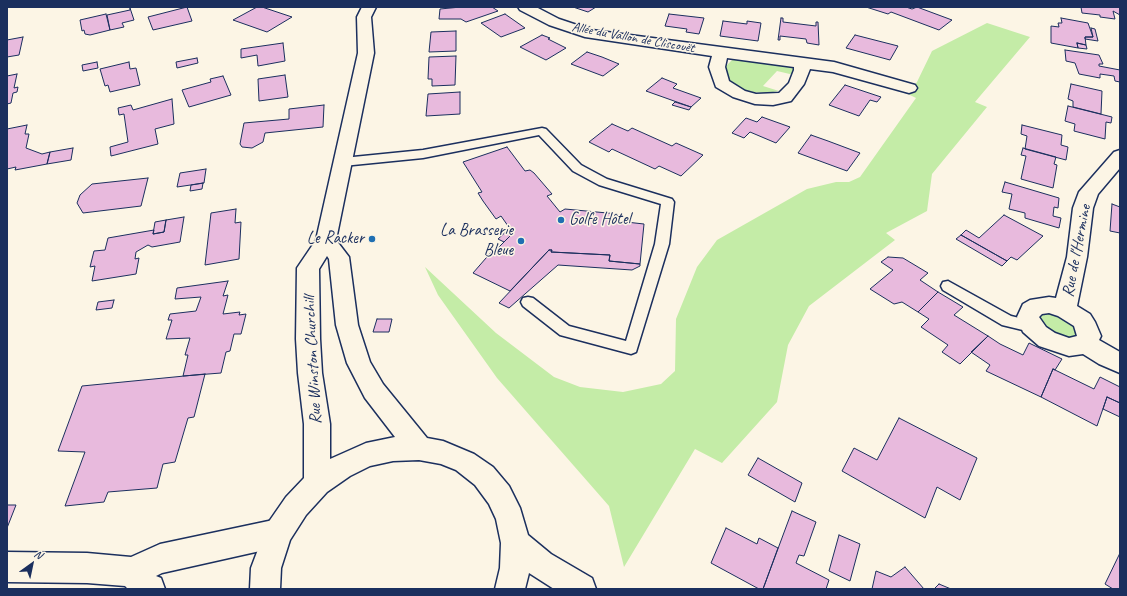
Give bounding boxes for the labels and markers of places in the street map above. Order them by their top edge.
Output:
place label: Golfe Hôtel [569,210,630,230]
marker: Golfe Hôtel [556,215,566,225]
place label: La Brasserie Bleue [440,221,513,261]
place label: Le Racker [307,229,364,249]
marker: Le Racker [367,234,377,244]
marker: La Brasserie Bleue [516,236,526,246]

